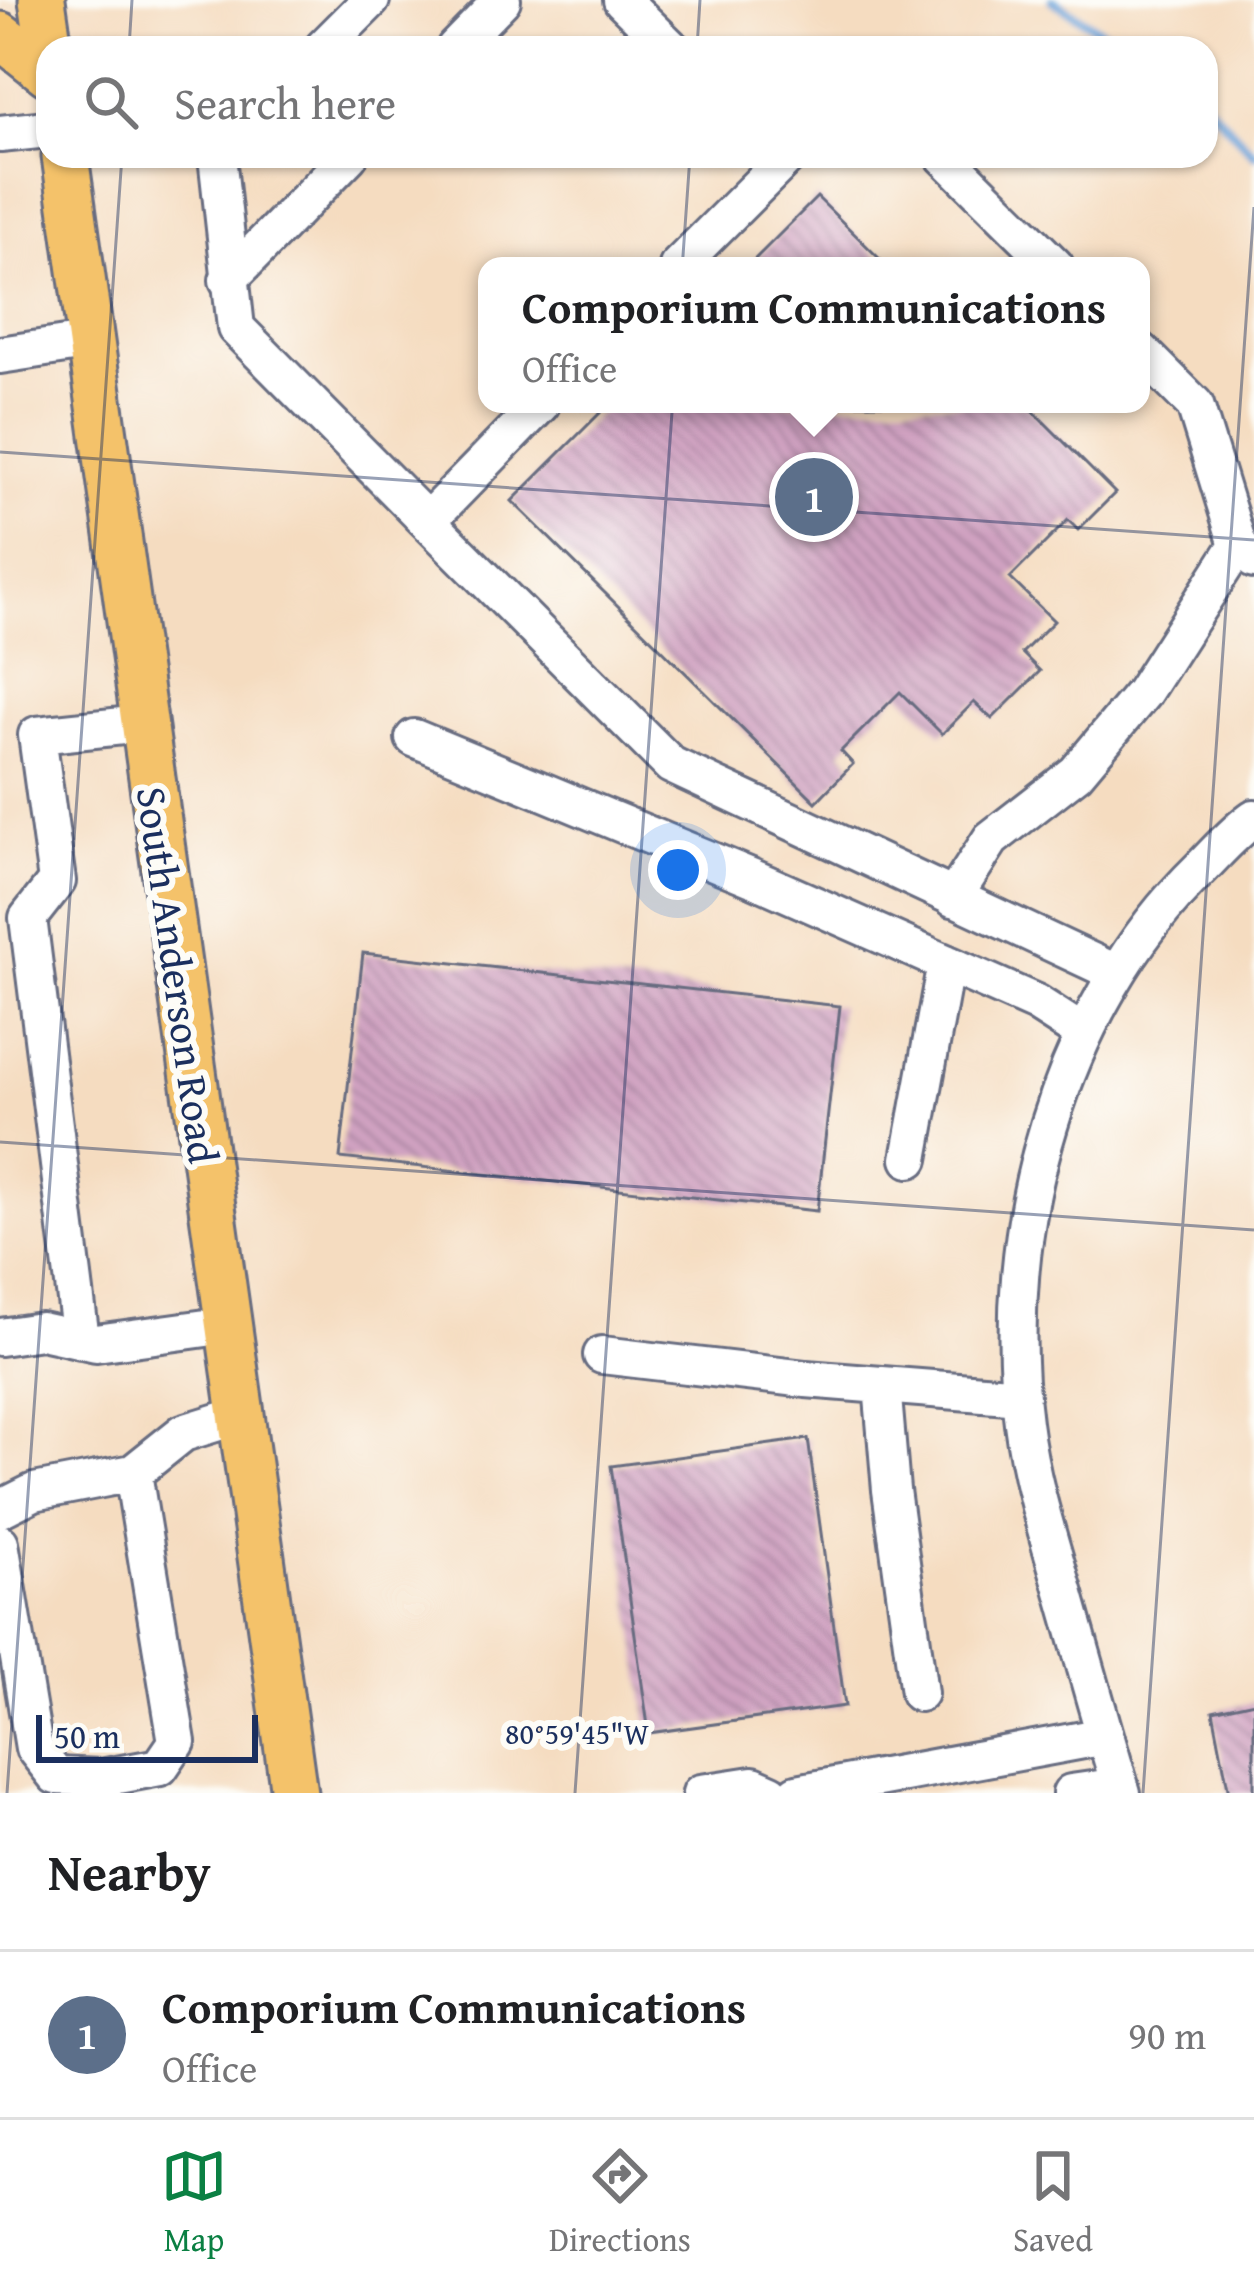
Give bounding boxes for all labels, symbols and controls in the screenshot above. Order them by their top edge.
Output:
search box [36,36,1218,168]
icon: search [78,69,144,135]
text: Search here [174,70,396,135]
popup [478,257,1150,413]
text: Comporium Communications [522,274,1106,339]
text: Office [522,339,617,396]
pin: 1 [775,452,853,542]
street label: South Anderson Road [122,783,235,1168]
your location [648,840,708,900]
scale bar [36,1709,258,1762]
text: 80°59'45"W [505,1711,649,1755]
text: 50 m [54,1712,120,1760]
text: Nearby [48,1834,211,1909]
text: Comporium Communications [162,1974,746,2039]
text: 1 [77,2006,97,2063]
text: 90 m [1128,2006,1206,2063]
text: Office [162,2039,257,2096]
tab: Map [161,2143,227,2263]
tab: Directions [549,2143,691,2263]
tab: Saved [1013,2143,1093,2263]

